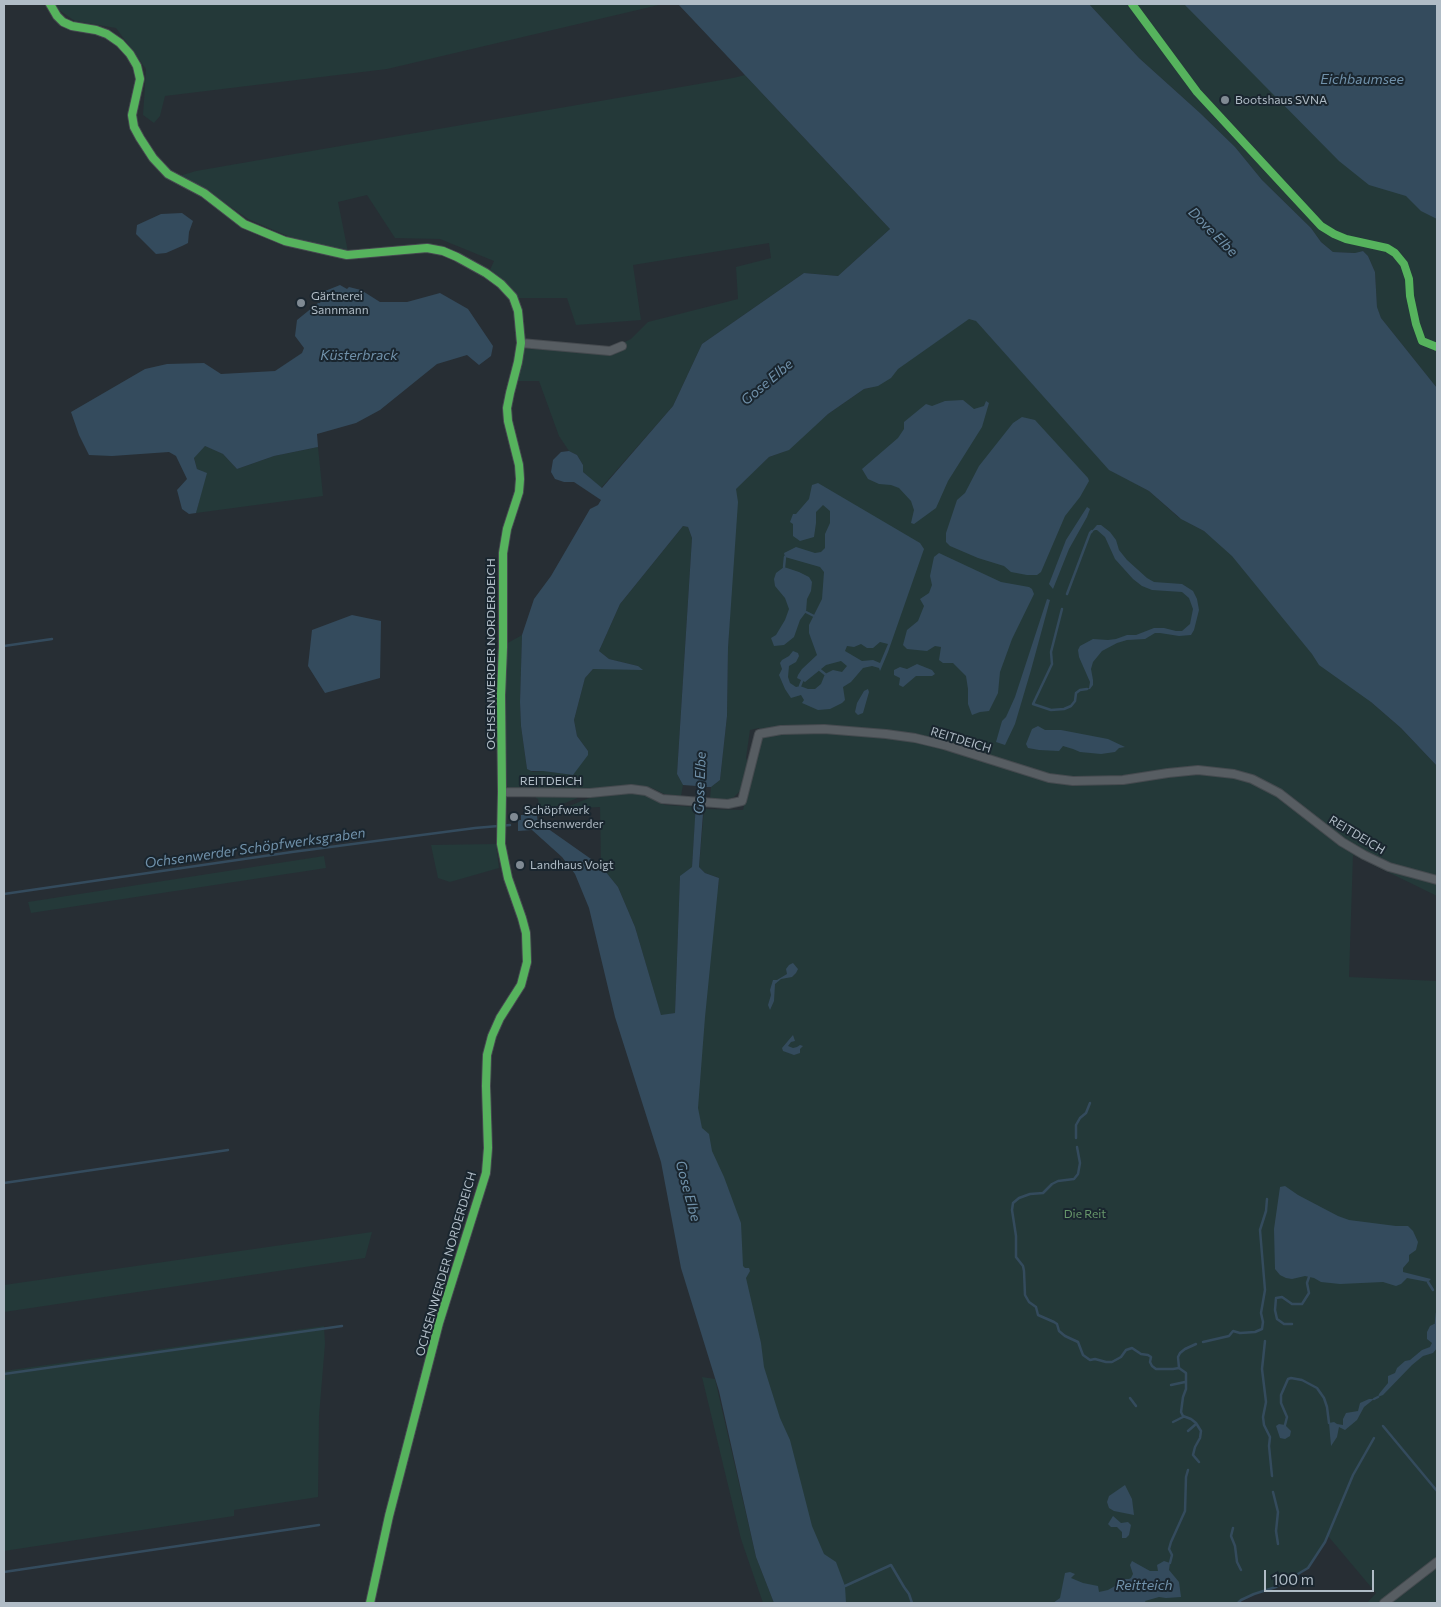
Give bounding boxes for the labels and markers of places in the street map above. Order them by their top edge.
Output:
place label: Bootshaus SVNA [1235,93,1327,107]
marker: Bootshaus SVNA [1219,94,1231,106]
place label: Gärtnerei Sannmann [311,289,369,317]
marker: Gärtnerei Sannmann [295,297,307,309]
place label: Schöpfwerk Ochsenwerder [524,803,604,831]
marker: Schöpfwerk Ochsenwerder [508,811,520,823]
place label: Landhaus Voigt [530,858,614,872]
marker: Landhaus Voigt [514,859,526,871]

